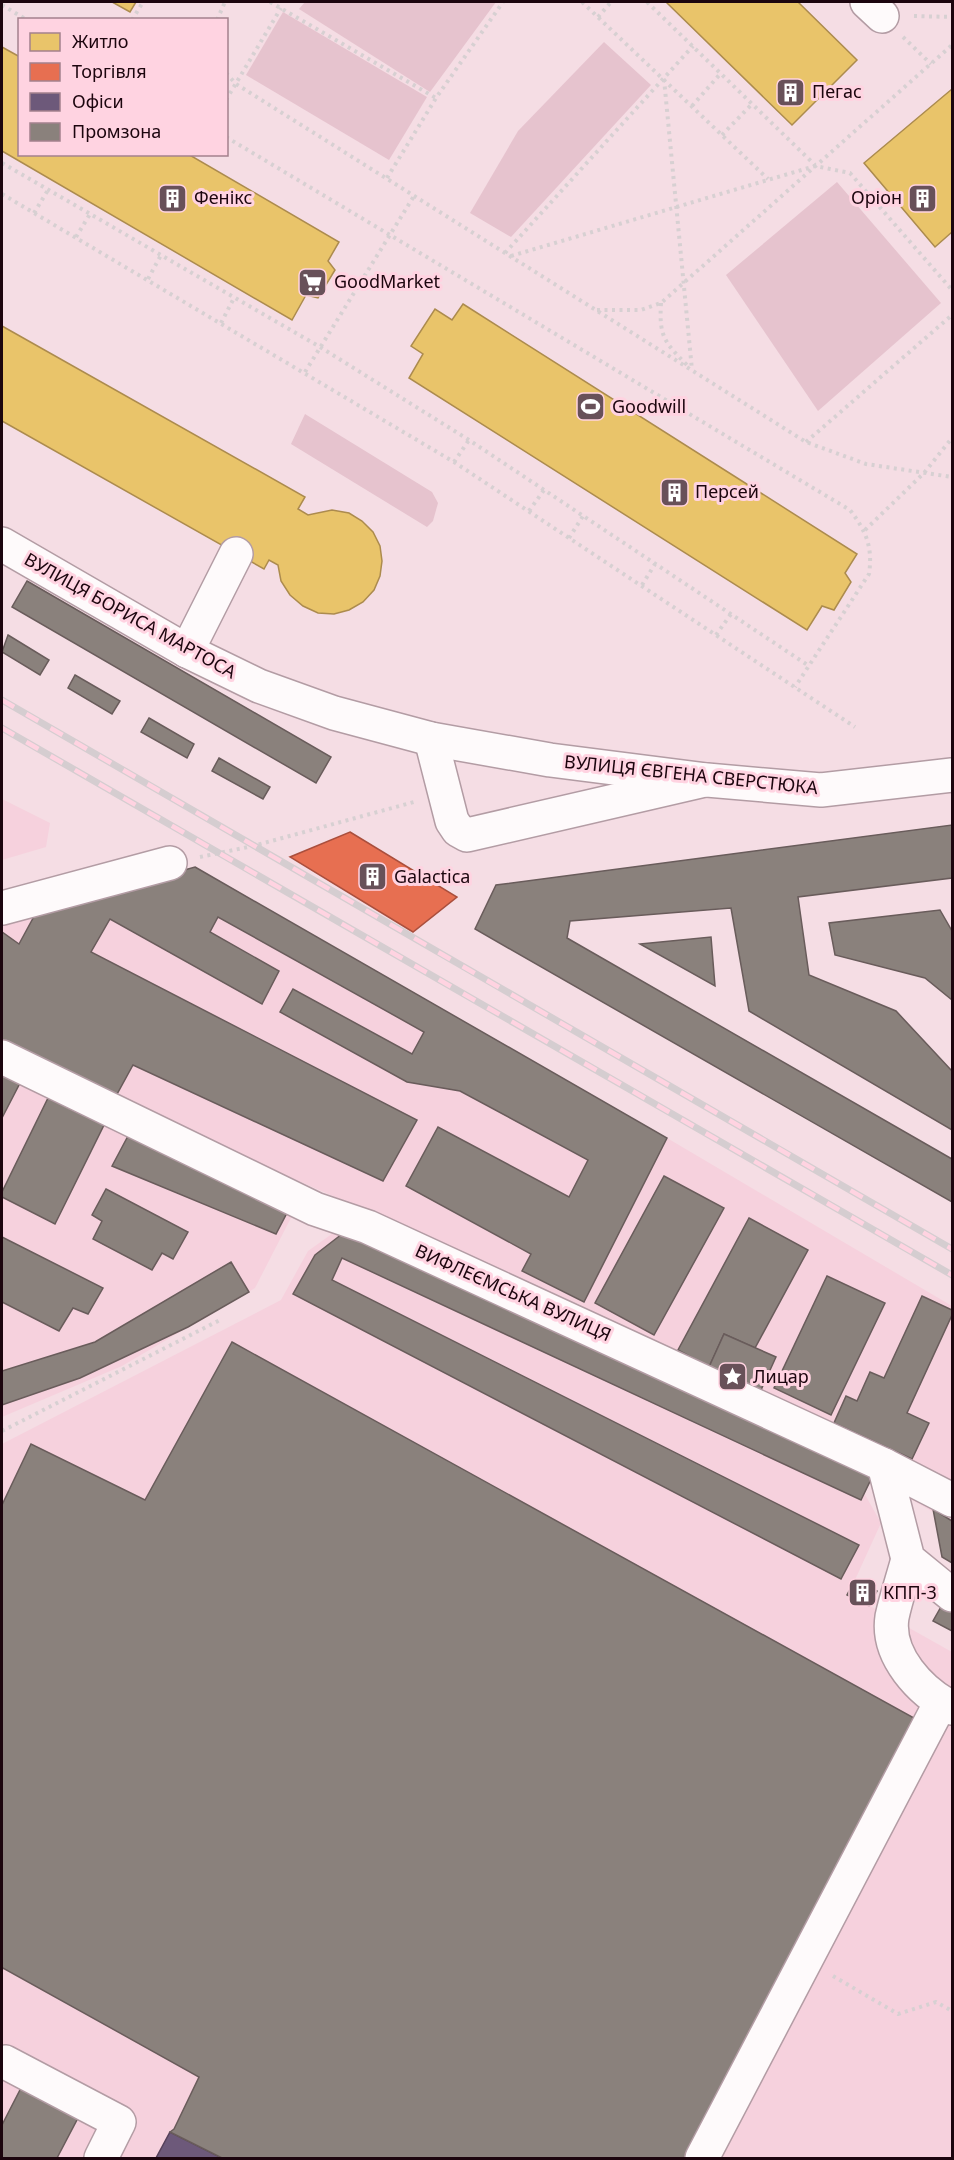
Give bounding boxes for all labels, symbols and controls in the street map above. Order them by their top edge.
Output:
legend [18,18,228,156]
text: Житло [72,29,129,53]
text: Торгівля [72,59,147,83]
building icon: Пегас [775,76,807,108]
place label: Пегас [812,79,862,103]
text: Офіси [72,89,124,113]
text: Промзона [72,119,161,143]
building icon: Фенікс [157,182,189,214]
building icon: Оріон [907,182,939,214]
place label: Фенікс [194,185,253,209]
place label: Оріон [851,185,902,209]
supermarket icon: GoodMarket [297,266,329,298]
place label: GoodMarket [334,269,441,293]
sports icon: Goodwill [575,391,607,423]
place label: Goodwill [612,394,686,418]
building icon: Персей [658,476,690,508]
place label: Персей [695,479,759,503]
street label: ВУЛИЦЯ БОРИСА МАРТОСА [20,547,241,684]
street label: ВУЛИЦЯ ЄВГЕНА СВЕРСТЮКА [563,749,820,799]
building icon: Galactica [357,861,389,893]
place label: Galactica [394,864,470,888]
street label: ВИФЛЕЄМСЬКА ВУЛИЦЯ [412,1238,615,1346]
place icon: Лицар [716,1361,748,1393]
place label: Лицар [753,1364,809,1388]
building icon: КПП-3 [846,1577,878,1609]
place label: КПП-3 [883,1580,937,1604]

